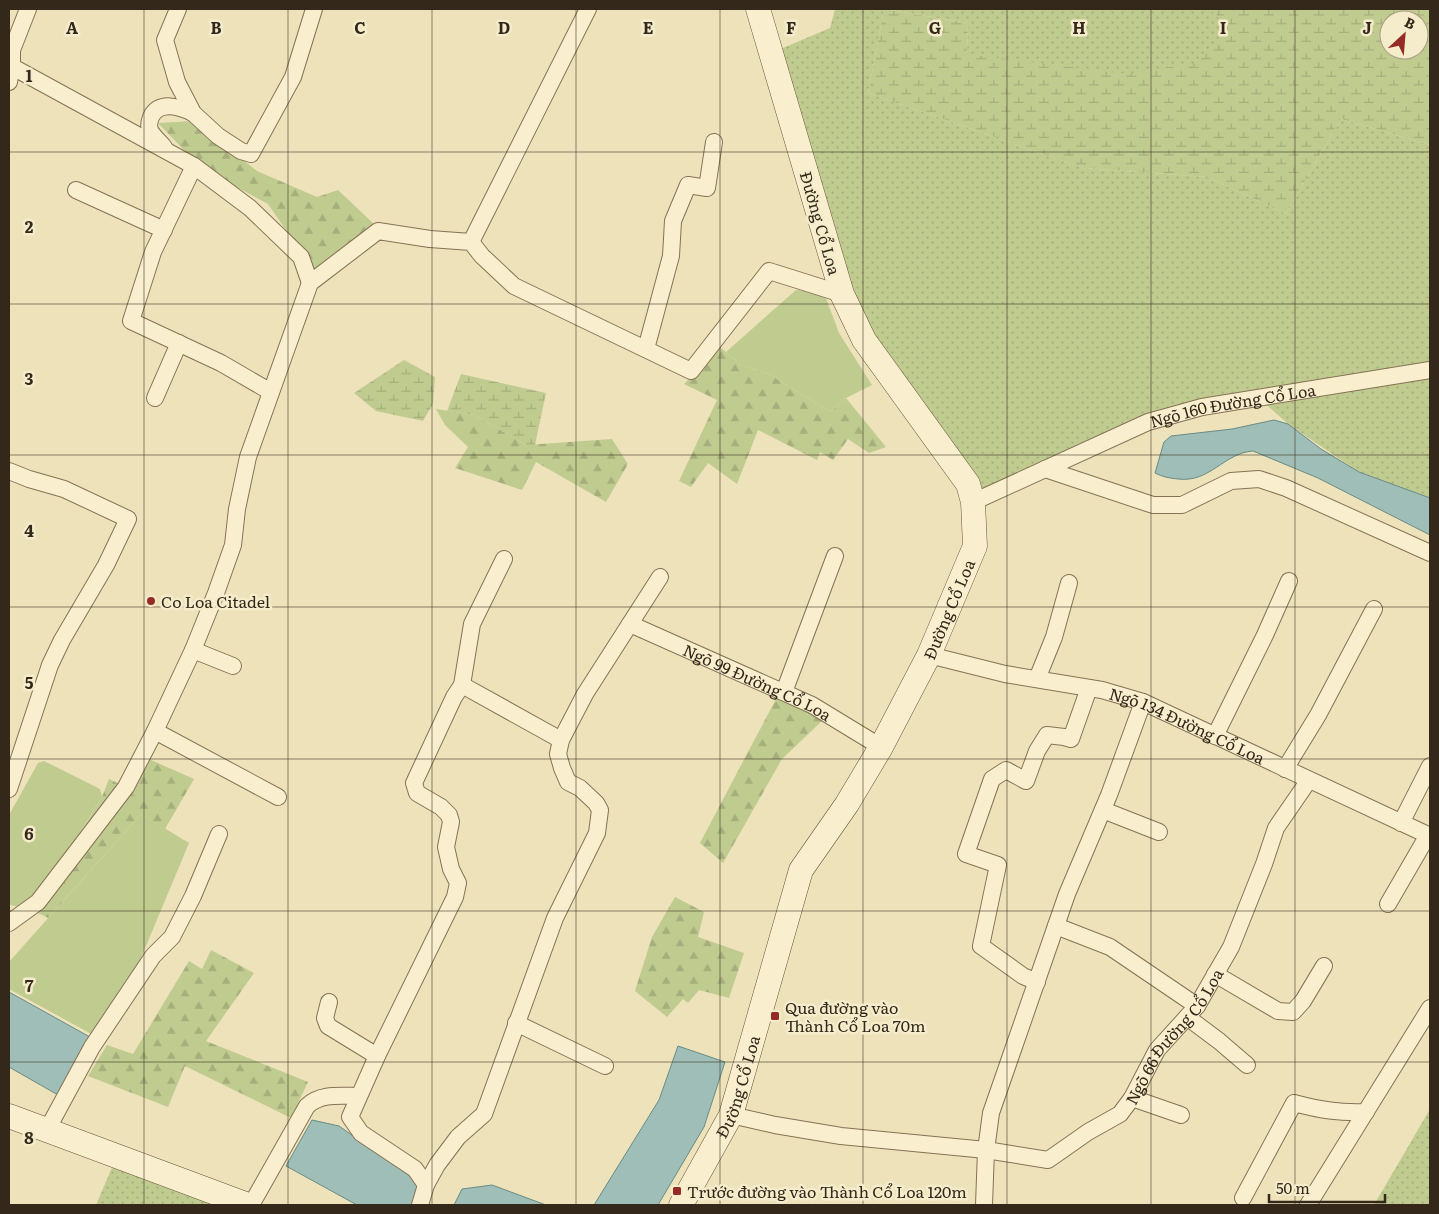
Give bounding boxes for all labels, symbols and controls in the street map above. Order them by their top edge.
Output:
north arrow [1379,10,1429,60]
text: B [1401,11,1419,34]
text: A [66,15,78,39]
text: B [210,15,222,39]
text: C [354,15,366,39]
text: D [498,15,510,39]
text: E [643,15,654,39]
text: F [786,15,796,39]
text: G [929,15,941,39]
text: H [1072,15,1086,39]
text: I [1220,15,1226,39]
text: J [1362,15,1372,39]
text: 1 [26,63,33,87]
street label: Đường Cổ Loa [795,168,847,278]
text: 2 [25,214,34,238]
text: 3 [25,366,34,390]
street label: Ngõ 160 Đường Cổ Loa [1147,377,1318,433]
text: 4 [24,518,34,542]
street label: Đường Cổ Loa [916,555,980,663]
place label: Co Loa Citadel [161,589,270,613]
marker: Co Loa Citadel [145,595,157,607]
street label: Ngõ 99 Đường Cổ Loa [679,637,837,727]
text: 5 [25,670,34,694]
street label: Ngõ 134 Đường Cổ Loa [1107,681,1270,770]
text: 6 [24,821,34,845]
street label: Ngõ 66 Đường Cổ Loa [1119,963,1229,1109]
text: 7 [25,973,34,997]
place label: Qua đường vào Thành Cổ Loa 70m [785,995,926,1037]
marker: Qua đường vào Thành Cổ Loa 70m [769,1010,781,1022]
street label: Đường Cổ Loa [709,1032,765,1142]
text: 8 [24,1125,34,1149]
scale bar [1269,1172,1385,1204]
text: 50 m [1276,1176,1310,1199]
place label: Trước đường vào Thành Cổ Loa 120m [687,1179,967,1203]
marker: Trước đường vào Thành Cổ Loa 120m [671,1185,683,1197]

